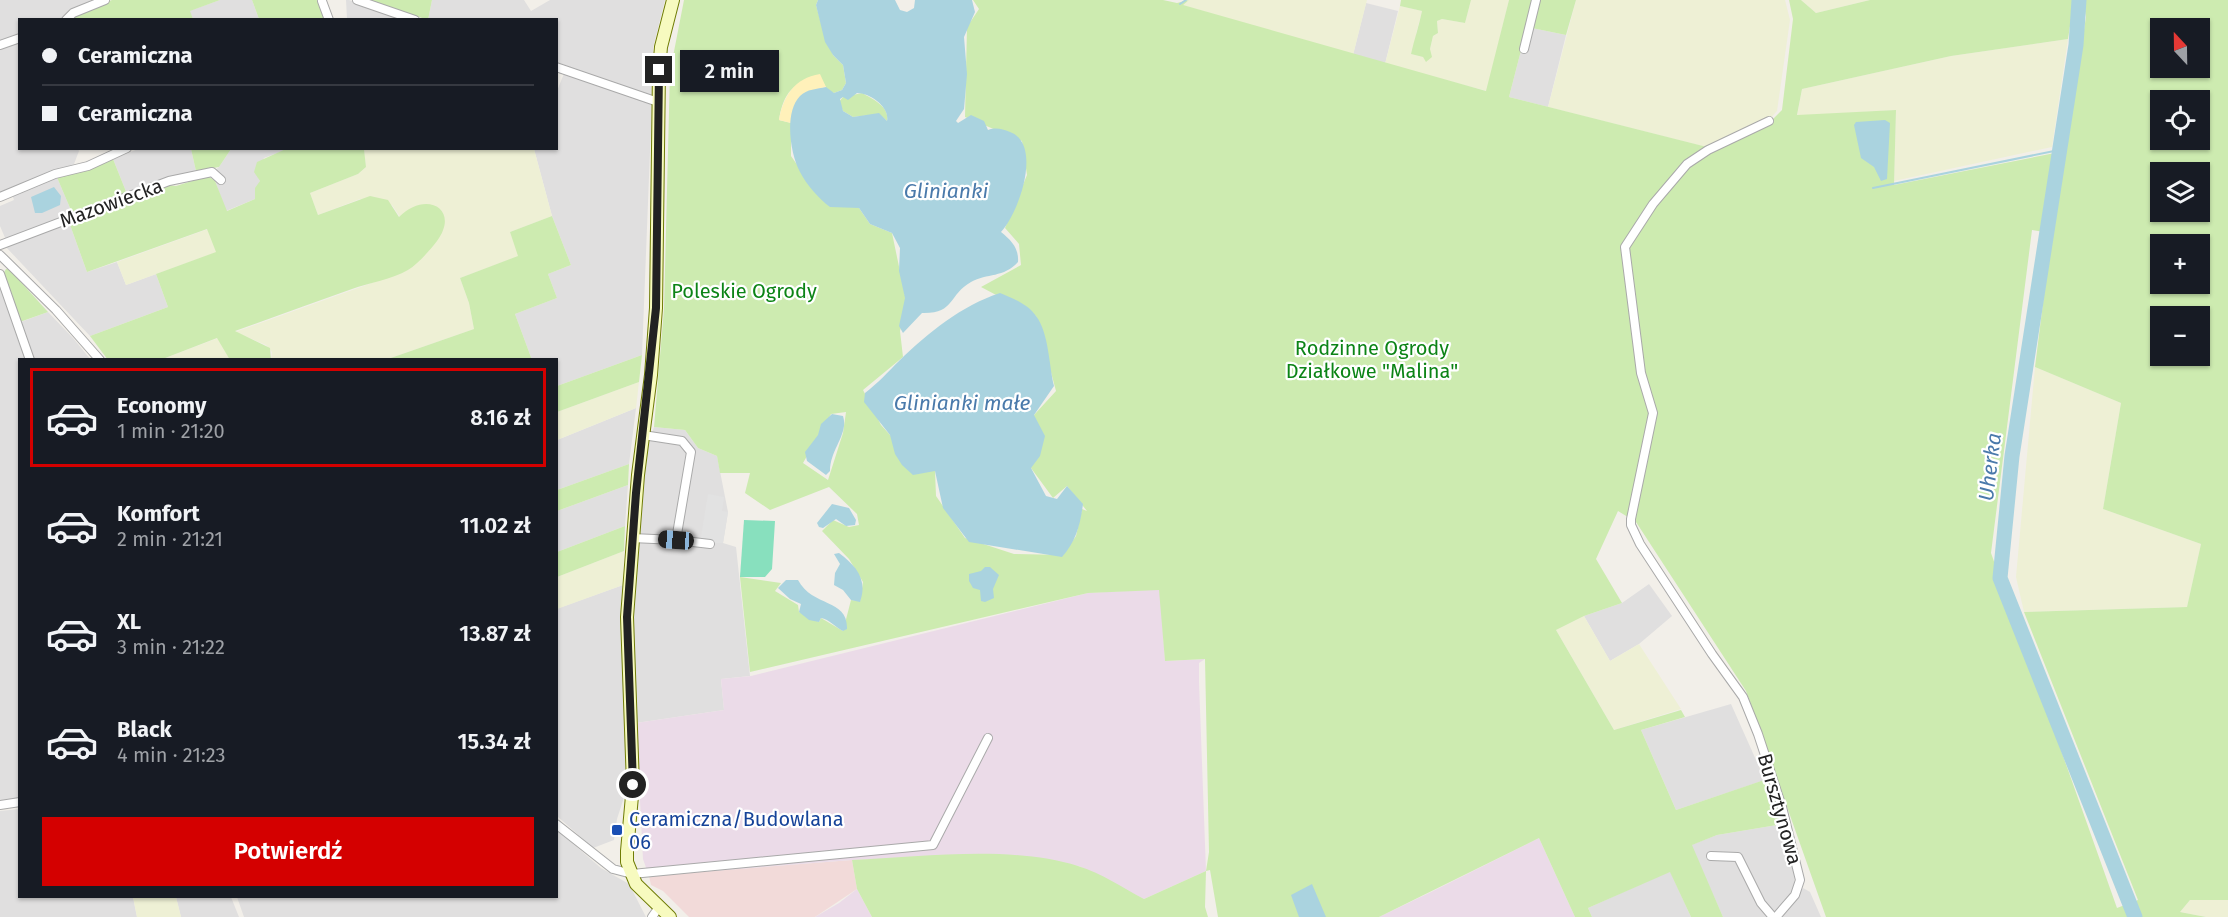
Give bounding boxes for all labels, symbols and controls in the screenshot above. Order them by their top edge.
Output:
north arrow [2150,18,2210,78]
map controls [2150,18,2210,366]
text: Ceramiczna [78,42,193,69]
callout: 2 min [680,49,779,91]
route end [645,56,672,83]
text: 2 min [705,59,754,83]
button: locate [2150,90,2210,150]
text: Ceramiczna [78,100,193,127]
button: layers [2150,162,2210,222]
street label: Mazowiecka [56,173,166,233]
water label: Glinianki [904,178,988,204]
button: + [2150,234,2210,294]
park label: Poleskie Ogrody [671,279,817,303]
button: − [2150,306,2210,366]
park label: Rodzinne Ogrody Działkowe "Malina" [1286,336,1458,383]
water label: Glinianki małe [894,390,1030,416]
icon: car [45,391,99,445]
text: Economy [117,392,206,419]
text: 8.16 zł [470,404,531,431]
text: 1 min · 21:20 [117,419,225,443]
water label: Uherka [1973,432,2007,502]
icon: car [45,499,99,553]
text: Komfort [117,500,200,527]
text: 11.02 zł [460,512,531,539]
text: 2 min · 21:21 [117,527,223,551]
car [657,530,695,550]
icon: car [45,607,99,661]
text: XL [117,608,141,635]
text: 13.87 zł [459,620,531,647]
text: 3 min · 21:22 [117,635,225,659]
icon: car [45,715,99,769]
text: Black [117,716,172,743]
text: 15.34 zł [458,728,531,755]
text: 4 min · 21:23 [117,743,225,767]
street label: Bursztynowa [1753,751,1807,867]
route start [619,771,646,798]
place label: Ceramiczna/Budowlana 06 [629,807,844,854]
button: Potwierdź [42,817,534,886]
marker: Ceramiczna/Budowlana 06 [610,823,624,837]

